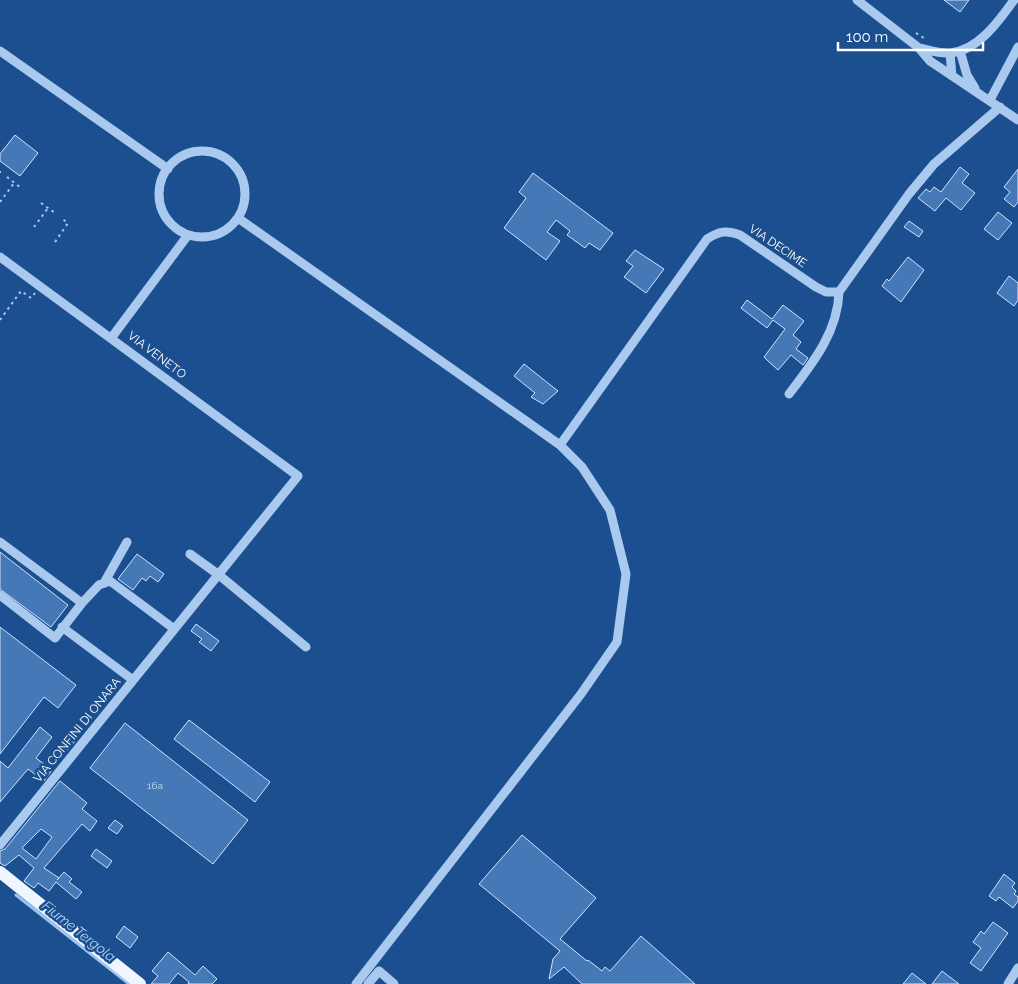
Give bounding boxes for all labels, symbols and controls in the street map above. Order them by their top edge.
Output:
scale bar [838,20,983,52]
text: 100 m [846,28,888,46]
street label: VIA DECIME [746,222,810,270]
street label: VIA VENETO [125,328,189,382]
street label: VIA CONFINI DI ONARA [30,675,124,785]
house number: 16a [147,780,163,791]
water label: Fiume Tergola [39,897,119,965]

